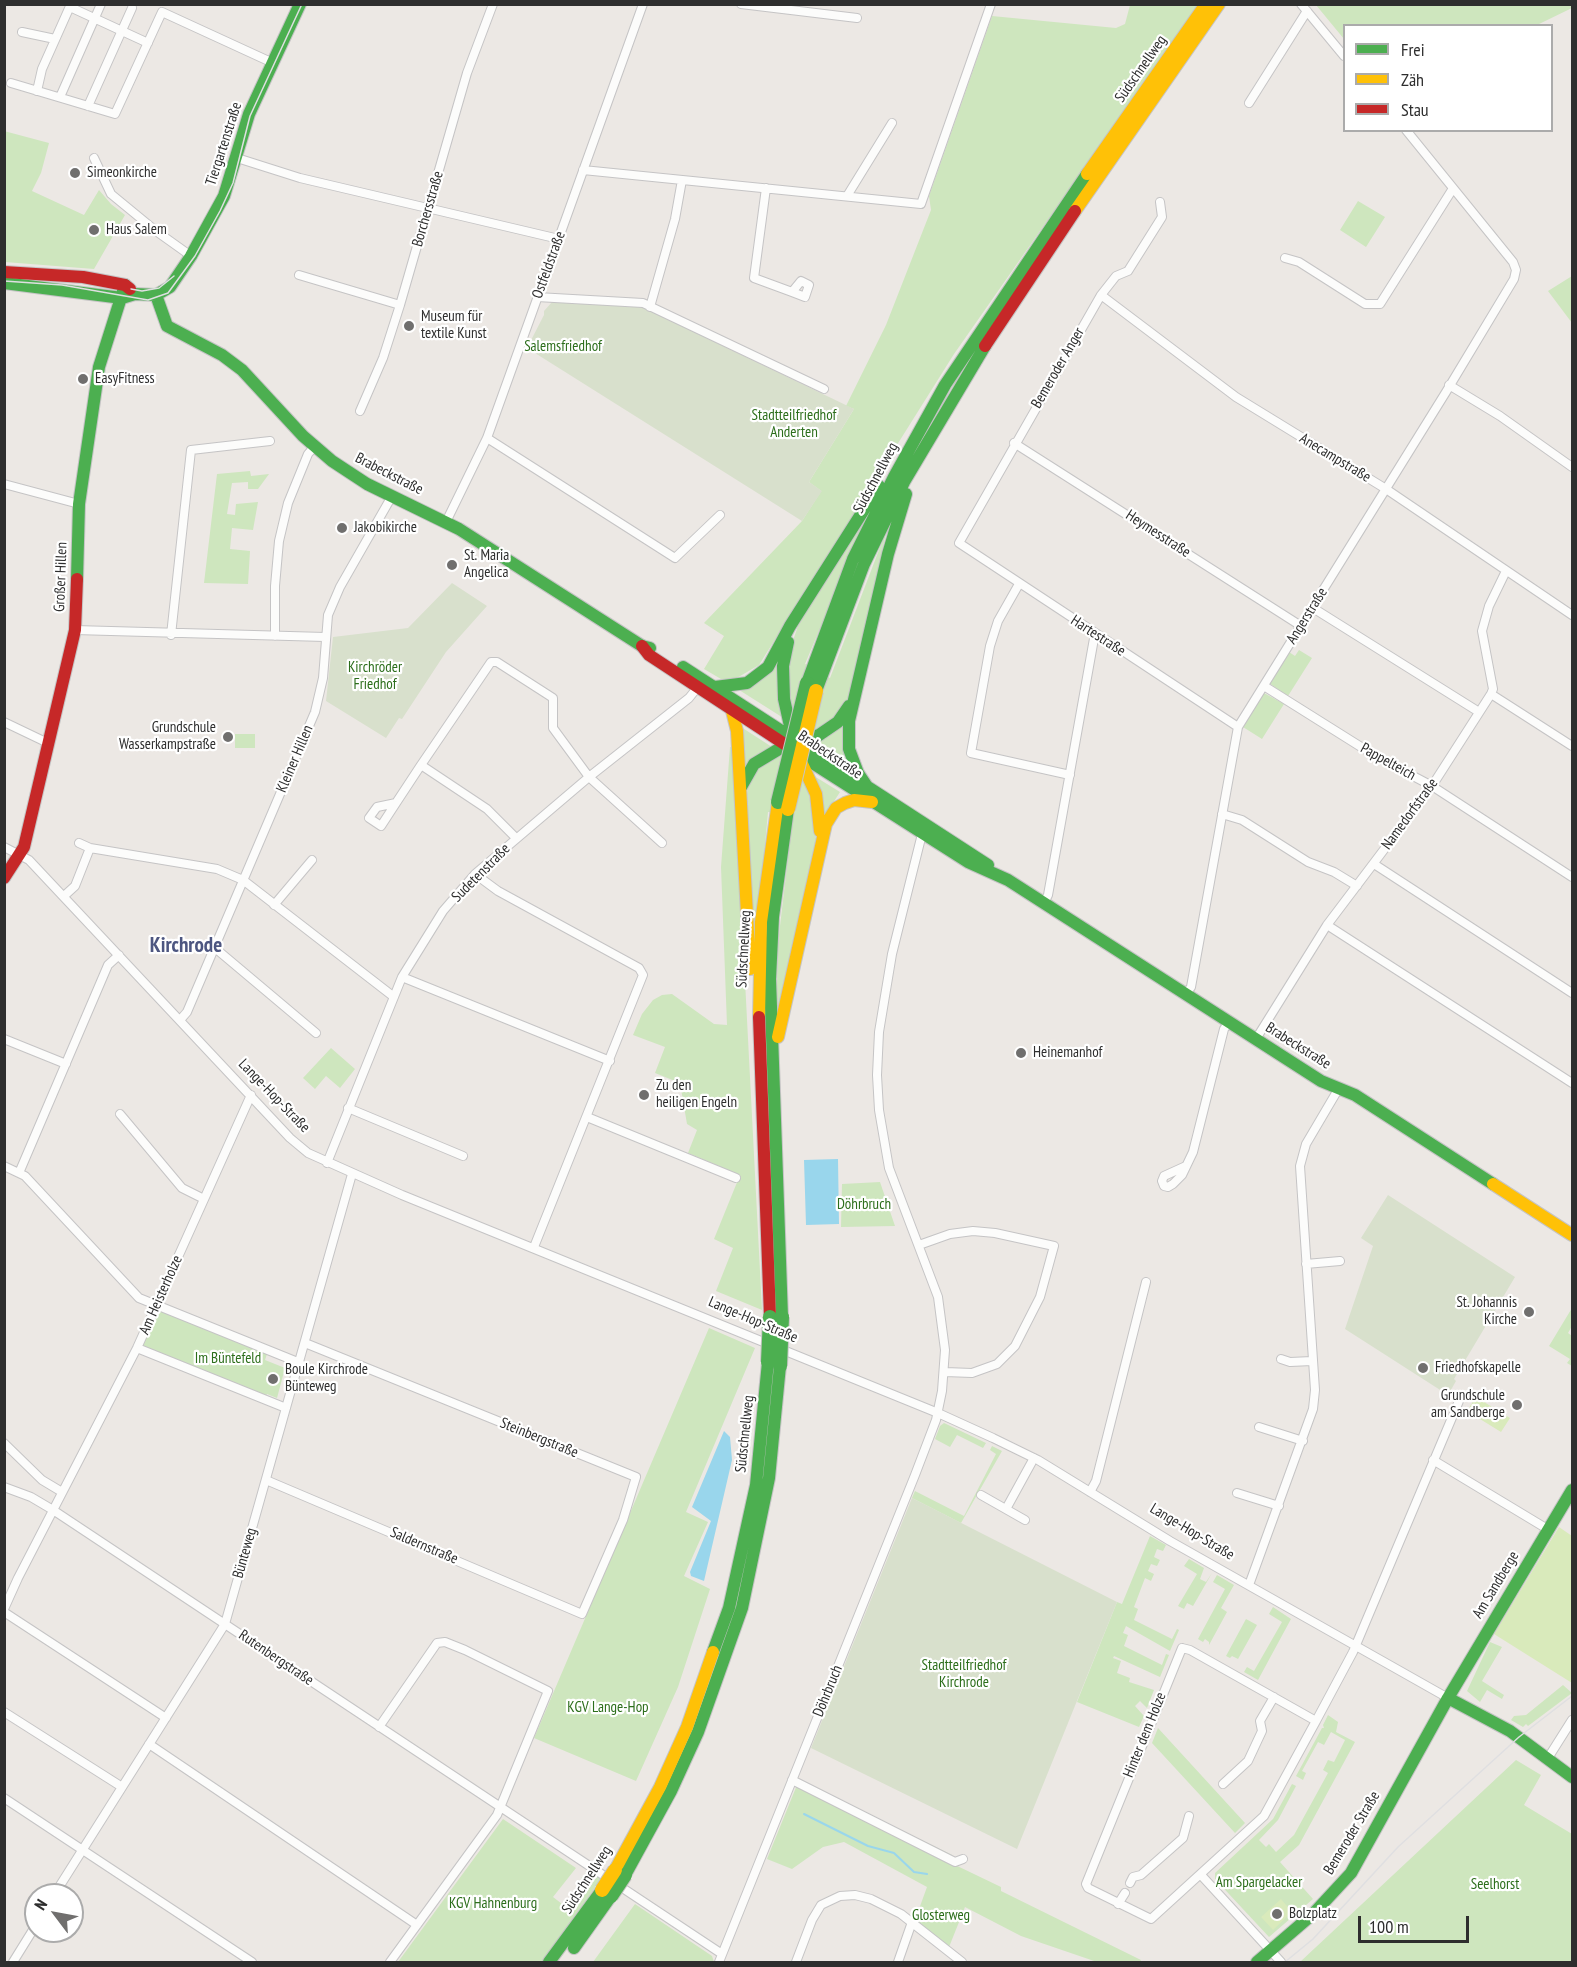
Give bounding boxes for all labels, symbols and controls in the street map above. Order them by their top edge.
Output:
legend [1343,24,1553,132]
street label: Südschnellweg [1111,32,1171,106]
text: Frei [1401,38,1425,61]
text: Zäh [1401,68,1424,91]
text: Stau [1401,98,1429,121]
street label: Tiergartenstraße [202,100,246,188]
place label: Simeonkirche [87,164,157,182]
marker: Simeonkirche [68,166,82,180]
street label: Borchersstraße [409,169,447,249]
place label: Haus Salem [106,221,167,239]
marker: Haus Salem [87,223,101,237]
street label: Ostfeldstraße [529,229,569,301]
place label: Museum für textile Kunst [421,308,487,343]
marker: Museum für textile Kunst [402,319,416,333]
street label: Bemeroder Anger [1028,324,1088,412]
park label: Salemsfriedhof [524,338,602,356]
place label: EasyFitness [95,370,155,388]
marker: EasyFitness [76,372,90,386]
park label: Stadtteilfriedhof Anderten [752,407,836,442]
street label: Anecampstraße [1296,430,1374,486]
street label: Südschnellweg [850,440,902,516]
street label: Brabeckstraße [352,449,426,499]
street label: Heymesstraße [1122,506,1194,562]
place label: Jakobikirche [354,519,417,537]
marker: Jakobikirche [335,521,349,535]
street label: Großer Hillen [51,542,71,612]
place label: St. Maria Angelica [464,547,509,582]
marker: St. Maria Angelica [445,558,459,572]
street label: Angerstraße [1283,584,1331,648]
street label: Hartestraße [1067,612,1129,660]
park label: Kirchröder Friedhof [348,659,402,694]
place label: Grundschule Wasserkampstraße [119,719,216,754]
street label: Kleiner Hillen [273,723,317,795]
street label: Brabeckstraße [794,727,866,783]
marker: Grundschule Wasserkampstraße [221,730,235,744]
street label: Pappelteich [1357,739,1419,785]
street label: Namedorfstraße [1378,775,1442,853]
street label: Sudetenstraße [448,840,514,906]
street label: Südschnellweg [733,910,755,988]
district label: Kirchrode [150,933,222,959]
street label: Brabeckstraße [1262,1019,1334,1073]
place label: Heinemanhof [1033,1044,1102,1062]
marker: Heinemanhof [1014,1046,1028,1060]
street label: Lange-Hop-Straße [234,1056,314,1136]
place label: Zu den heiligen Engeln [656,1077,737,1112]
marker: Zu den heiligen Engeln [637,1088,651,1102]
park label: Döhrbruch [837,1196,891,1214]
street label: Am Heisterholze [136,1253,186,1337]
street label: Lange-Hop-Straße [706,1293,800,1347]
place label: St. Johannis Kirche [1456,1294,1517,1329]
marker: St. Johannis Kirche [1522,1305,1536,1319]
park label: Im Büntefeld [195,1350,261,1368]
place label: Friedhofskapelle [1435,1359,1521,1377]
place label: Boule Kirchrode Bünteweg [285,1361,368,1396]
marker: Friedhofskapelle [1416,1361,1430,1375]
marker: Boule Kirchrode Bünteweg [266,1372,280,1386]
place label: Grundschule am Sandberge [1431,1387,1505,1422]
street label: Südschnellweg [732,1395,758,1473]
marker: Grundschule am Sandberge [1510,1398,1524,1412]
street label: Steinbergstraße [497,1414,581,1462]
street label: Lange-Hop-Straße [1147,1500,1237,1564]
street label: Saldernstraße [387,1524,461,1568]
street label: Bünteweg [229,1526,261,1580]
street label: Am Sandberge [1469,1548,1523,1622]
street label: Rutenbergstraße [235,1626,317,1690]
park label: Stadtteilfriedhof Kirchrode [922,1657,1006,1692]
street label: Döhrbruch [810,1663,846,1719]
street label: Hinter dem Holze [1120,1690,1170,1780]
park label: KGV Lange-Hop [567,1699,649,1717]
street label: Bemeroder Straße [1320,1788,1384,1878]
street label: Südschnellweg [558,1843,616,1917]
park label: Am Spargelacker [1216,1874,1302,1892]
park label: Seelhorst [1471,1876,1519,1894]
north arrow [24,1883,84,1943]
park label: KGV Hahnenburg [449,1895,537,1913]
text: N [30,1896,51,1913]
scale bar [1361,1904,1472,1942]
place label: Bolzplatz [1289,1905,1337,1923]
park label: Glosterweg [912,1907,970,1925]
marker: Bolzplatz [1270,1907,1284,1921]
text: 100 m [1369,1915,1409,1938]

